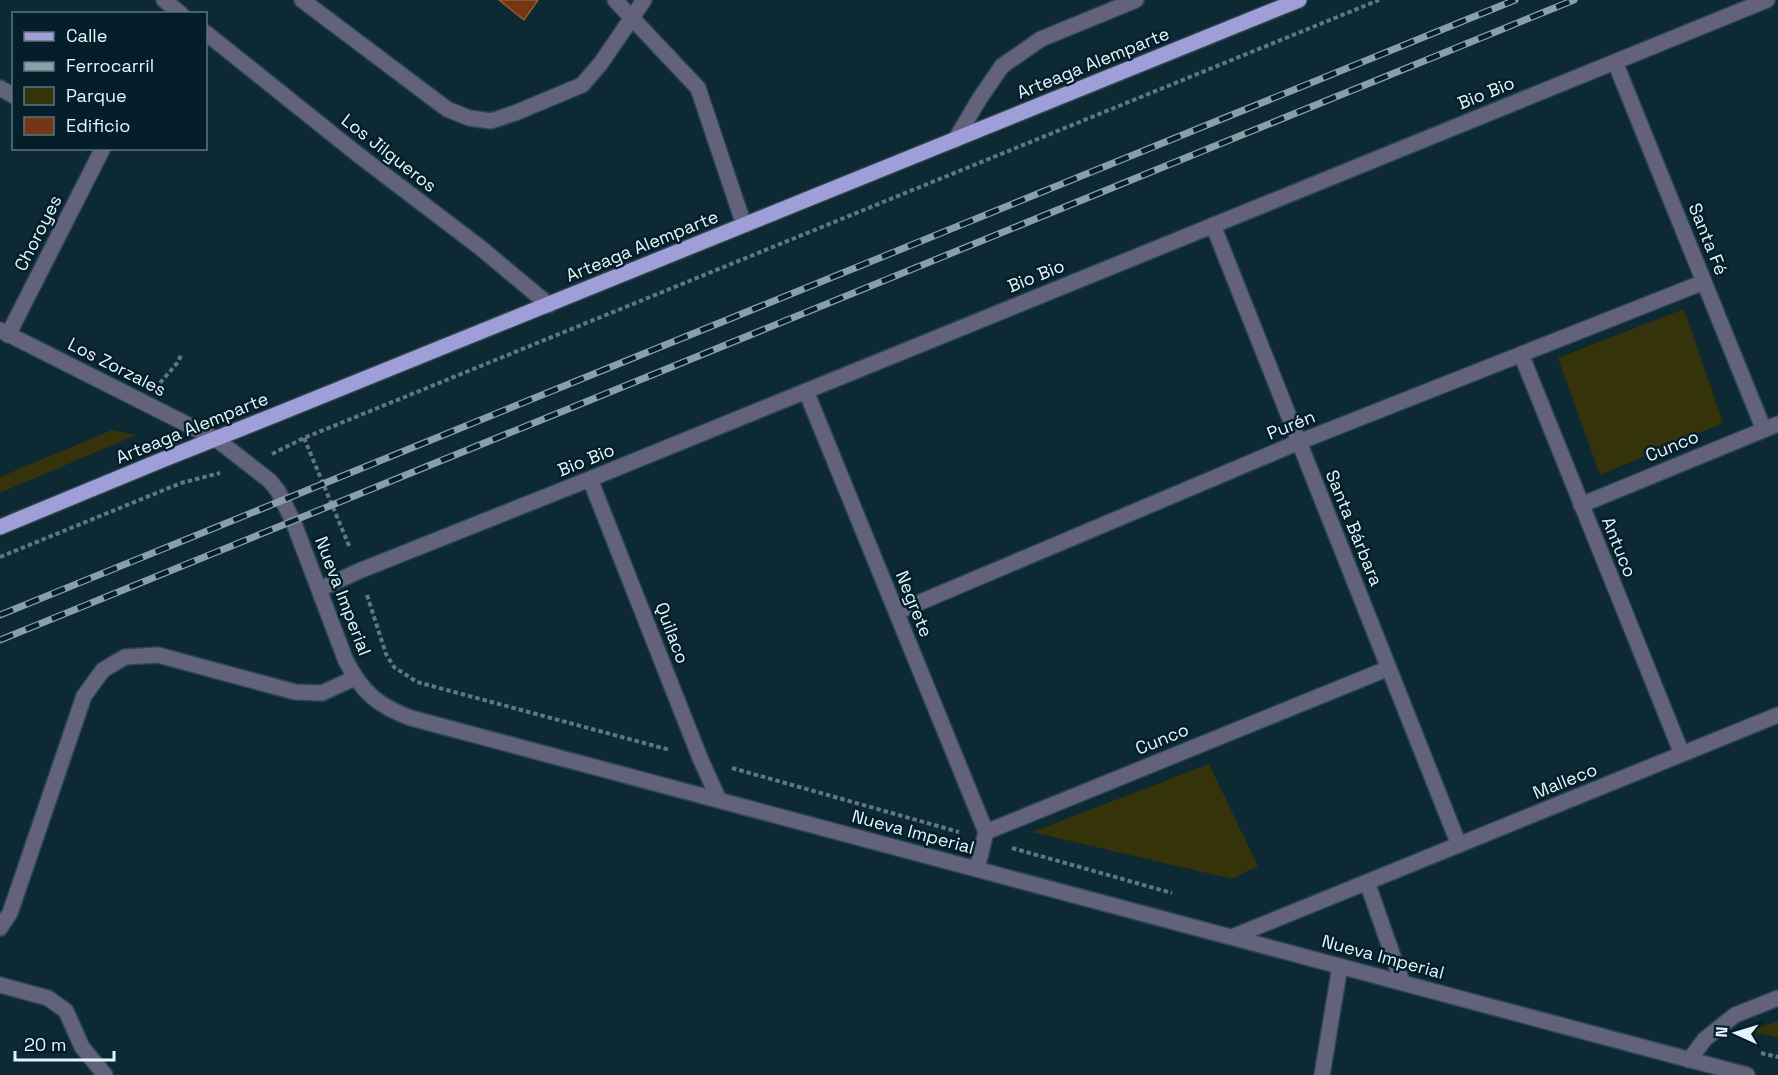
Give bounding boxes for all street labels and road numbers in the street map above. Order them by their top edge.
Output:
street label: Arteaga Alemparte [1013,21,1172,104]
street label: Bio Bio [1454,71,1518,114]
street label: Los Jilgueros [337,108,442,197]
street label: Choroyes [9,191,67,275]
street label: Santa Fé [1684,199,1733,278]
street label: Arteaga Alemparte [562,204,721,287]
street label: Bio Bio [1004,254,1068,297]
street label: Los Zorzales [64,332,170,401]
street label: Arteaga Alemparte [112,386,271,469]
street label: Purén [1263,405,1318,445]
street label: Cunco [1642,424,1702,467]
street label: Bio Bio [554,438,618,481]
street label: Santa Bárbara [1321,466,1388,589]
street label: Antuco [1597,513,1642,580]
street label: Nueva Imperial [310,533,377,659]
street label: Negrete [891,567,938,640]
street label: Quilaco [650,599,695,667]
street label: Cunco [1132,717,1192,760]
street label: Malleco [1529,757,1600,804]
street label: Nueva Imperial [849,804,977,859]
street label: Nueva Imperial [1319,929,1447,984]

